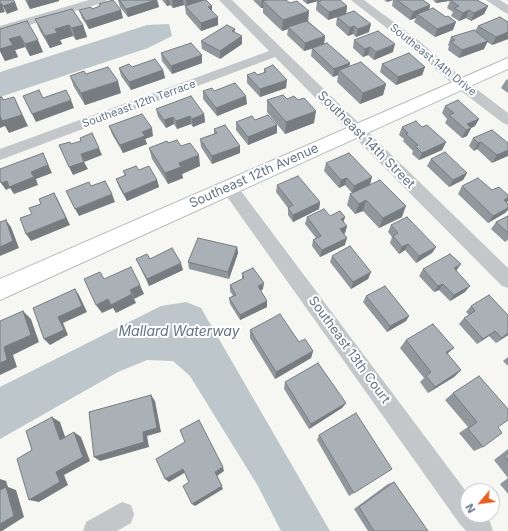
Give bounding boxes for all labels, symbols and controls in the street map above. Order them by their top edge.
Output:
street label: Southeast 14th Drive [387,21,479,99]
street label: Southeast 12th Terrace [80,77,198,131]
street label: Southeast 14th Street [314,88,418,192]
street label: Southeast 12th Avenue [187,140,321,212]
street label: Southeast 13th Court [305,293,393,407]
water label: Mallard Waterway [118,324,240,340]
north arrow [460,483,500,523]
text: N [462,501,479,515]

